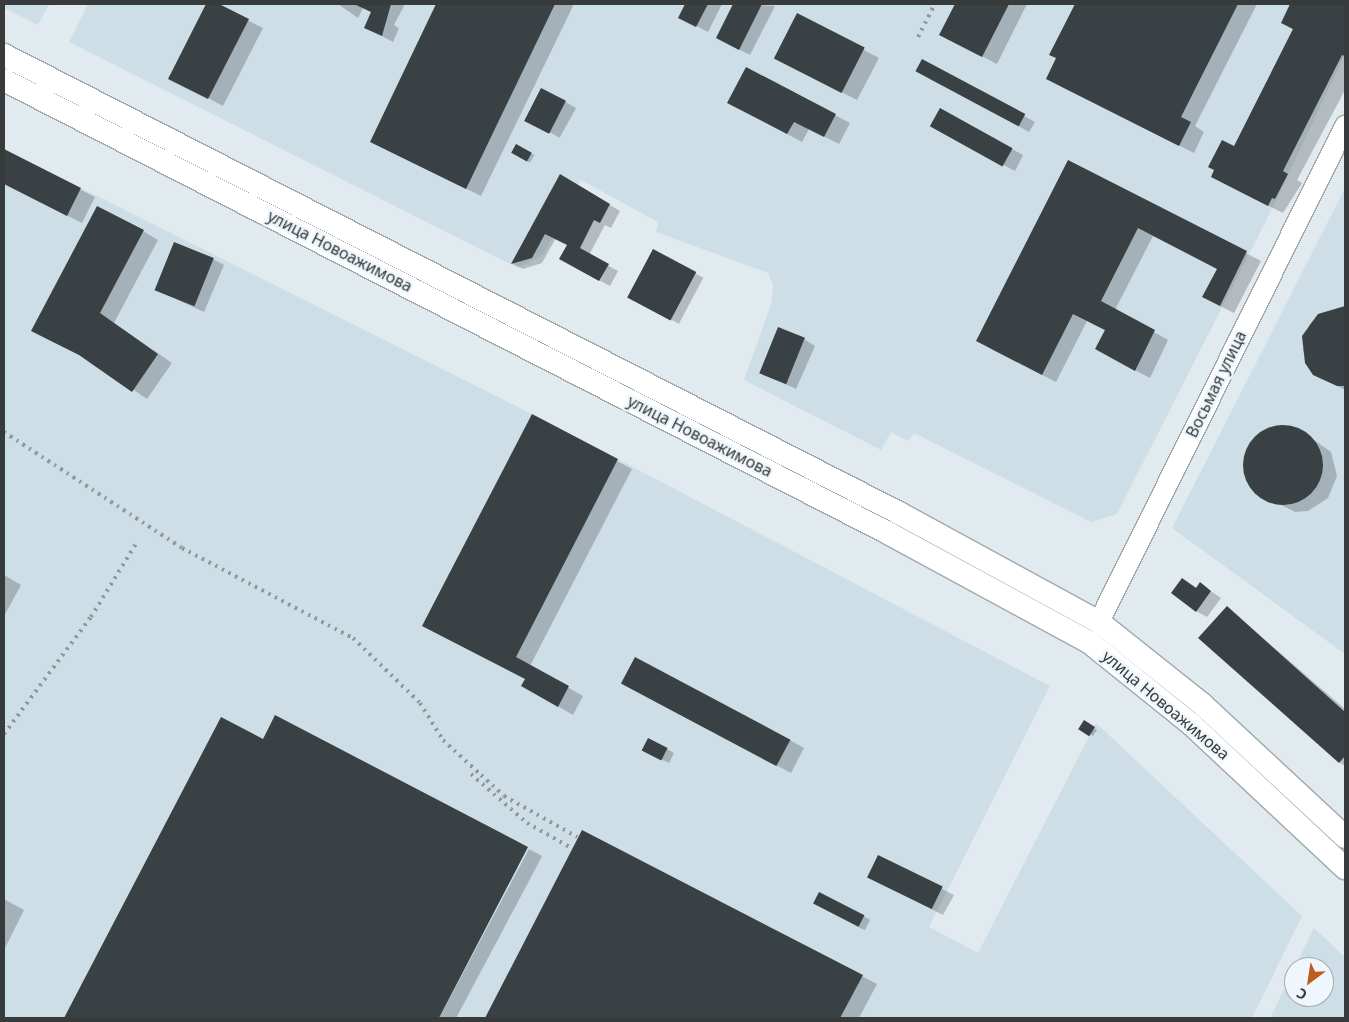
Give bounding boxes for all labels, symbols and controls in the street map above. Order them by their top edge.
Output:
street label: улица Новоажимова [264,206,416,296]
street label: Восьмая улица [1182,327,1250,441]
street label: улица Новоажимова [624,391,776,481]
street label: улица Новоажимова [1099,646,1233,764]
north arrow [1284,957,1334,1007]
text: С [1293,984,1310,1005]

